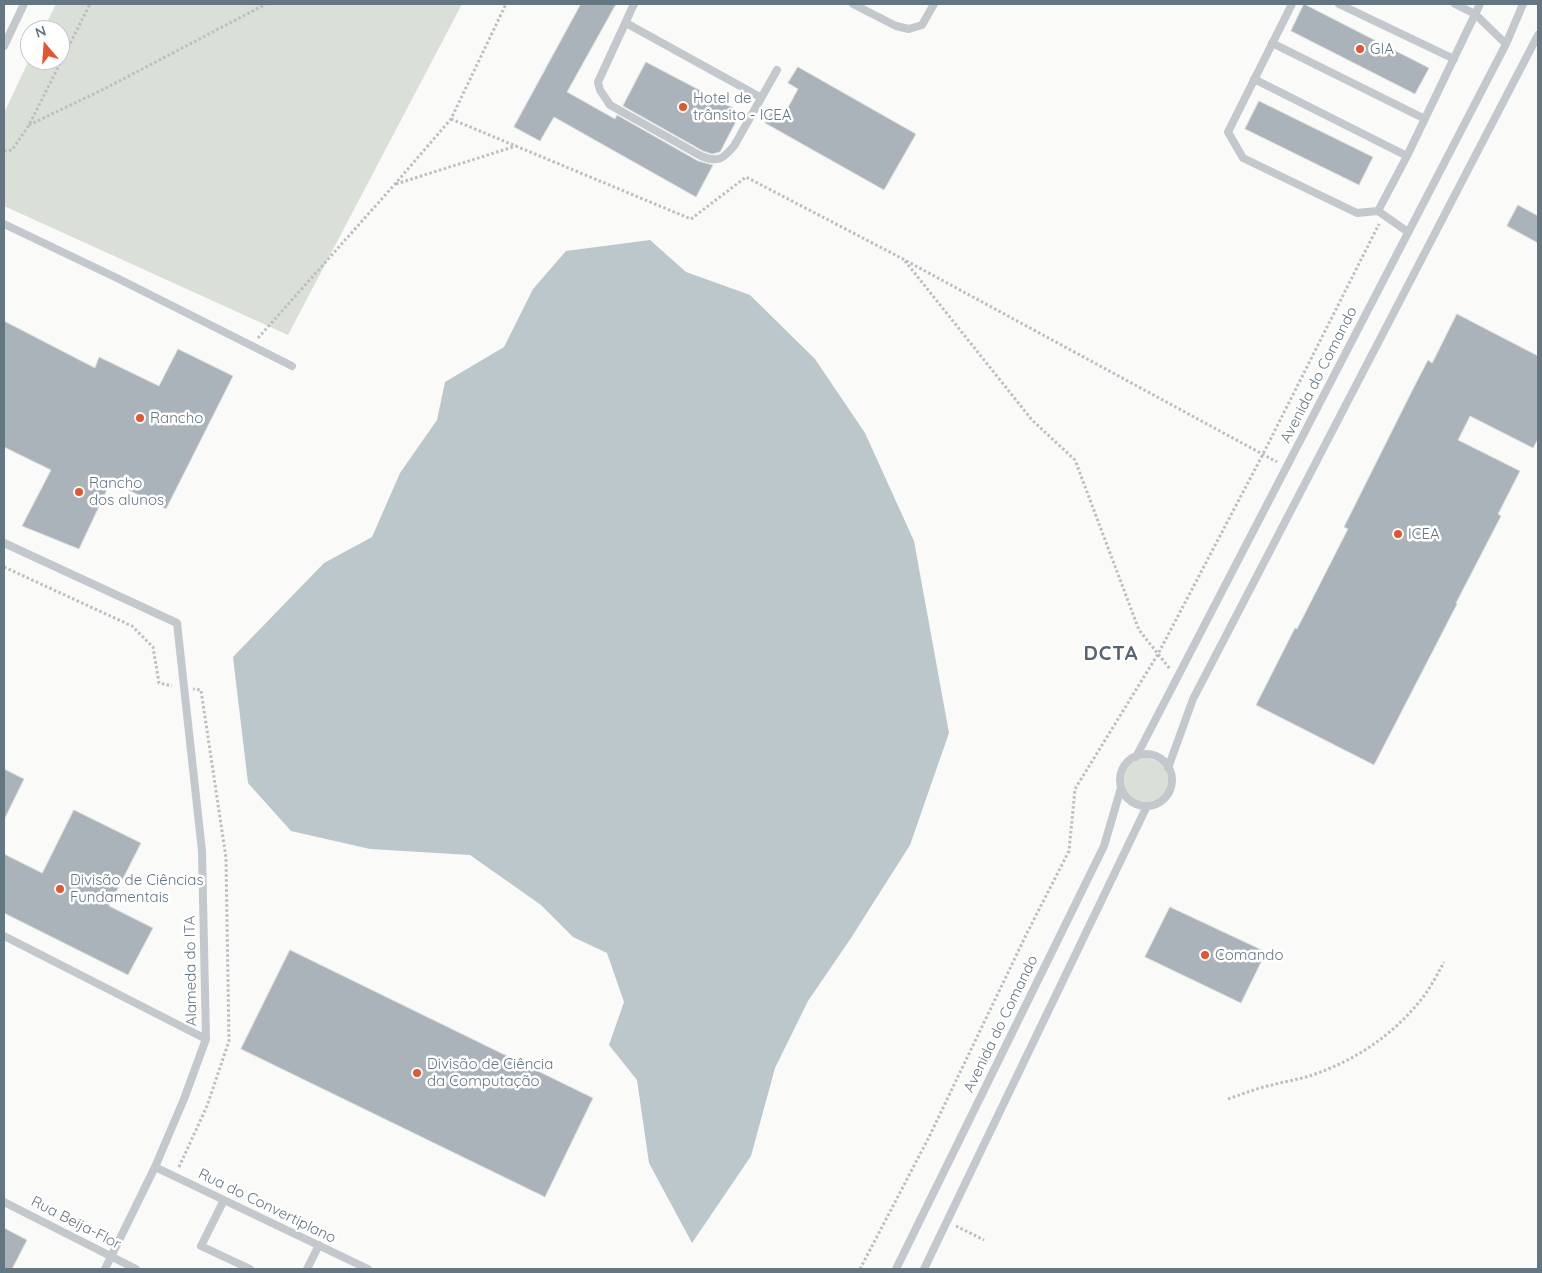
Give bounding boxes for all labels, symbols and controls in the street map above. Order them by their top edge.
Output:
north arrow [20,20,70,70]
text: N [33,22,48,42]
place label: GIA [1370,40,1394,58]
marker: GIA [1354,43,1366,55]
place label: Hotel de trânsito - ICEA [693,89,792,124]
marker: Hotel de trânsito - ICEA [677,101,689,113]
street label: Avenida do Comando [1277,304,1361,446]
place label: Rancho [150,409,203,427]
marker: Rancho [134,412,146,424]
place label: Rancho dos alunos [89,474,164,509]
marker: Rancho dos alunos [73,486,85,498]
place label: ICEA [1408,525,1440,543]
marker: ICEA [1392,528,1404,540]
district label: DCTA [1083,642,1139,666]
place label: Divisão de Ciências Fundamentais [70,871,203,906]
marker: Divisão de Ciências Fundamentais [54,883,66,895]
street label: Alameda do ITA [181,916,201,1026]
place label: Comando [1215,946,1283,964]
marker: Comando [1199,949,1211,961]
street label: Avenida do Comando [960,952,1042,1096]
place label: Divisão de Ciência da Computação [427,1055,553,1090]
marker: Divisão de Ciência da Computação [411,1067,423,1079]
street label: Rua do Convertiplano [195,1165,339,1247]
street label: Rua Beija-Flor [28,1193,124,1253]

